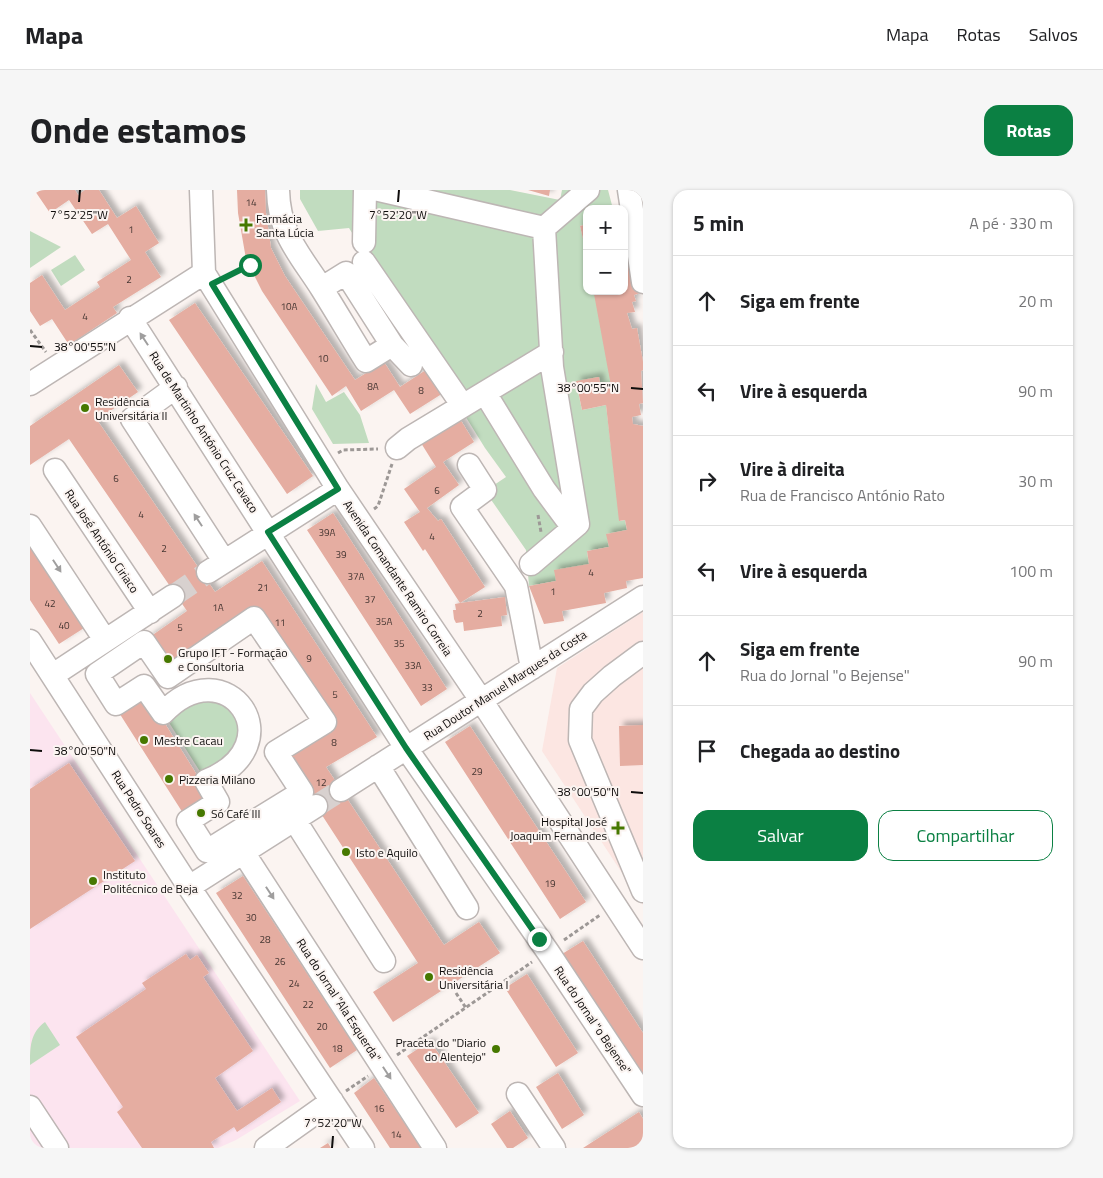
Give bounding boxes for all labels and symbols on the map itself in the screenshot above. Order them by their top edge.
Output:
house number: 14 [245,195,257,210]
text: 7°52'25"W [50,205,108,224]
text: 7°52'20"W [369,205,427,224]
place label: Farmácia Santa Lúcia [256,209,314,242]
marker: Farmácia Santa Lúcia [240,219,252,231]
house number: 1 [128,222,134,237]
route start [239,254,262,277]
house number: 2 [126,272,132,287]
house number: 10A [280,299,298,314]
house number: 4 [82,309,88,324]
one-way arrow [139,332,149,345]
text: 38°00'55"N [54,337,116,356]
street label: Rua de Martinho António Cruz Cavaco [144,347,264,517]
house number: 10 [317,351,329,366]
text: 38°00'55"N [557,378,619,397]
house number: 8A [367,379,379,394]
house number: 8 [418,383,424,398]
place label: Residência Universitária II [95,392,167,425]
marker: Residência Universitária II [79,402,91,414]
house number: 6 [113,471,119,486]
house number: 6 [434,483,440,498]
street label: Rua José António Ciriaco [60,485,144,597]
street label: Avenida Comandante Ramiro Correia [339,496,457,660]
house number: 4 [138,507,144,522]
one-way arrow [193,513,202,527]
house number: 39A [318,525,336,540]
house number: 4 [429,529,435,544]
house number: 2 [161,541,167,556]
house number: 39 [335,547,347,562]
one-way arrow [52,560,62,573]
house number: 4 [588,565,594,580]
house number: 37A [347,569,365,584]
house number: 21 [257,580,269,595]
house number: 1 [550,584,556,599]
house number: 37 [364,592,376,607]
house number: 42 [44,596,56,611]
house number: 1A [212,600,224,615]
house number: 2 [477,606,483,621]
house number: 35A [375,614,393,629]
house number: 11 [274,615,286,630]
house number: 40 [58,618,70,633]
house number: 5 [177,620,183,635]
street label: Rua Doutor Manuel Marques da Costa [420,625,590,745]
house number: 35 [393,636,405,651]
place label: Grupo IFT - Formação e Consultoria [178,643,288,676]
house number: 9 [306,651,312,666]
marker: Grupo IFT - Formação e Consultoria [162,653,174,665]
house number: 33A [404,658,422,673]
house number: 33 [421,680,433,695]
house number: 5 [332,687,338,702]
place label: Mestre Cacau [154,731,223,750]
marker: Mestre Cacau [138,734,150,746]
house number: 8 [331,735,337,750]
text: 38°00'50"N [54,741,116,760]
house number: 29 [471,764,483,779]
street label: Rua Pedro Soares [107,766,172,852]
place label: Pizzeria Milano [179,770,255,789]
marker: Pizzeria Milano [163,773,175,785]
house number: 12 [315,775,327,790]
text: 38°00'50"N [557,782,619,801]
place label: Só Café III [211,804,260,823]
marker: Só Café III [195,807,207,819]
place label: Hospital José Joaquim Fernandes [510,812,607,845]
marker: Hospital José Joaquim Fernandes [611,821,625,835]
place label: Isto e Aquilo [356,843,418,862]
marker: Isto e Aquilo [340,846,352,858]
place label: Instituto Politécnico de Beja [103,865,198,898]
marker: Instituto Politécnico de Beja [87,875,99,887]
house number: 19 [544,876,556,891]
one-way arrow [265,886,274,900]
house number: 32 [231,888,243,903]
house number: 30 [245,910,257,925]
route end [528,928,551,951]
house number: 28 [259,932,271,947]
street label: Rua do Jornal "Ala Esquerda" [292,935,386,1065]
house number: 26 [274,954,286,969]
place label: Residência Universitária I [439,961,509,994]
street label: Rua do Jornal "o Bejense" [550,962,636,1078]
marker: Residência Universitária I [423,971,435,983]
house number: 24 [288,976,300,991]
house number: 22 [302,997,314,1012]
house number: 20 [316,1019,328,1034]
place label: Praceta do "Diario do Alentejo" [395,1033,486,1066]
house number: 18 [331,1041,343,1056]
marker: Praceta do "Diario do Alentejo" [490,1043,502,1055]
one-way arrow [382,1067,391,1080]
house number: 16 [373,1101,385,1116]
text: 7°52'20"W [304,1113,362,1132]
house number: 14 [390,1127,402,1142]

